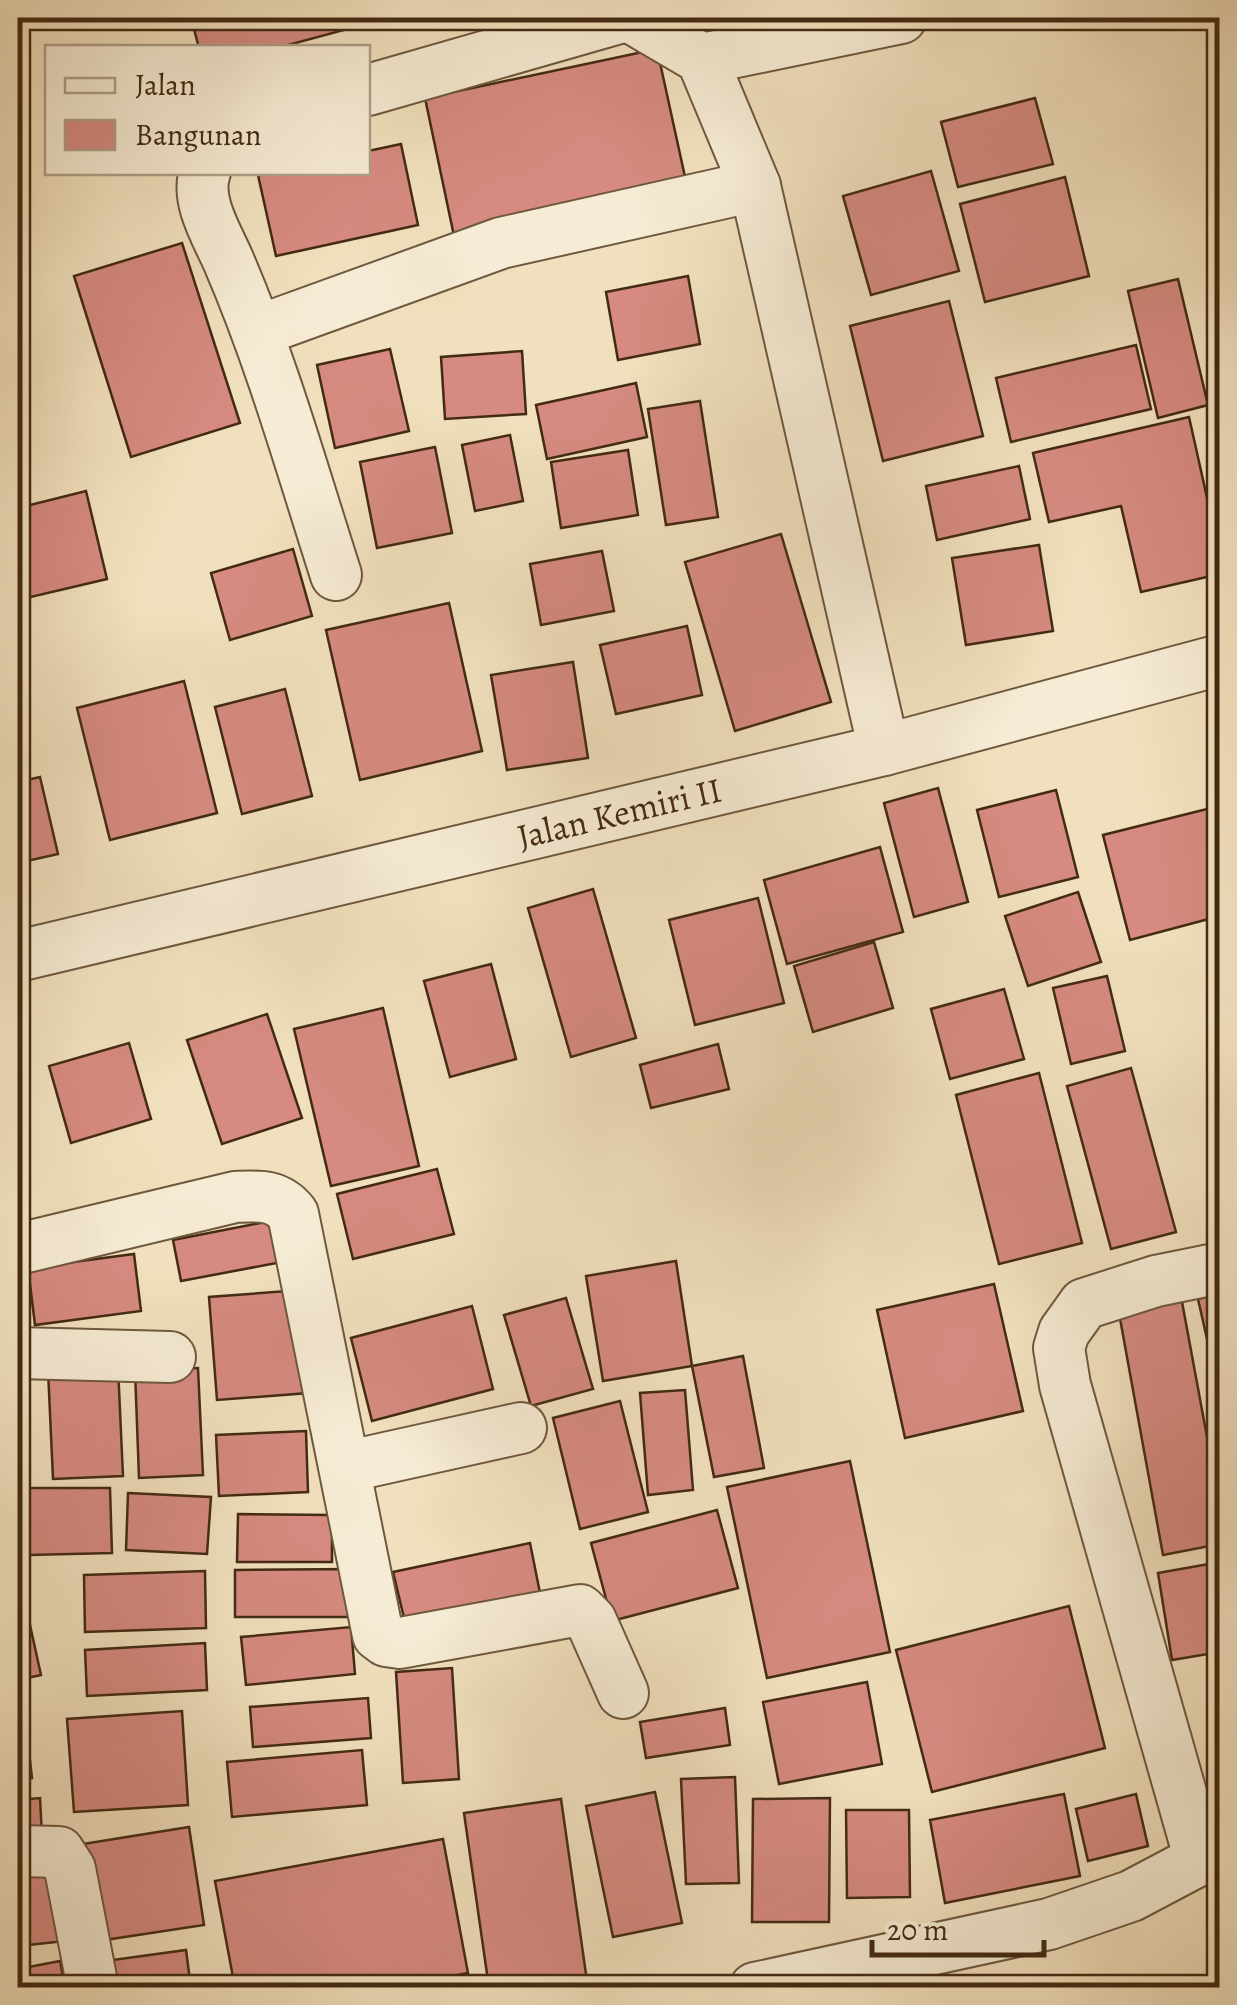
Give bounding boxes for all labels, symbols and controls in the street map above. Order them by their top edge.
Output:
legend [45,45,370,175]
text: Jalan [135,65,196,105]
text: Bangunan [135,115,261,155]
street label: Jalan Kemiri II [512,765,726,860]
scale bar [872,1895,1044,1957]
text: 20 m [887,1910,948,1950]

